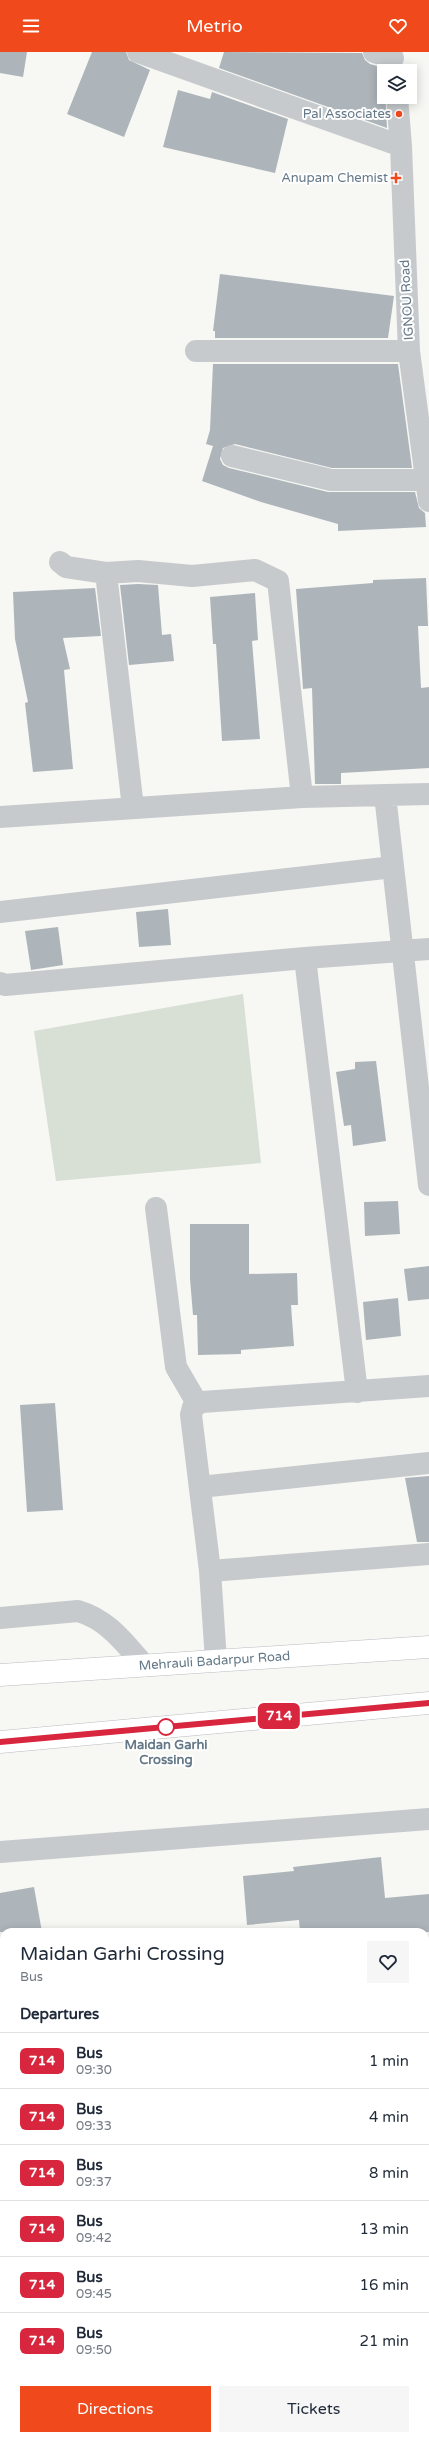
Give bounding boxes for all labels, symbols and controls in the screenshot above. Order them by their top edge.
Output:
icon: menu [20,15,42,37]
text: Metrio [186,15,243,37]
icon: heart [387,15,409,37]
map controls [377,64,417,104]
button: layers [377,64,417,104]
place label: Pal Associates [303,106,391,122]
marker: Pal Associates [394,109,404,119]
place label: Anupam Chemist [281,170,388,186]
marker: Anupam Chemist [391,173,401,183]
street label: IGNOU Road [397,259,417,341]
street label: Mehrauli Badarpur Road [138,1648,291,1674]
line badge: 714 [256,1703,302,1729]
text: 714 [266,1707,292,1724]
marker: Maidan Garhi Crossing [157,1718,175,1736]
place label: Maidan Garhi Crossing [124,1737,208,1768]
button: heart [367,1941,409,1983]
text: Maidan Garhi Crossing [20,1943,225,1965]
text: Bus [20,1969,43,1985]
text: Departures [20,2005,99,2023]
text: Bus [76,2044,103,2062]
text: 714 [29,2052,55,2069]
text: 1 min [369,2052,409,2070]
text: 09:30 [76,2062,112,2078]
text: Bus [76,2100,103,2118]
text: 714 [29,2108,55,2125]
text: 4 min [369,2108,409,2126]
text: 09:33 [76,2118,112,2134]
text: Bus [76,2156,103,2174]
text: 714 [29,2164,55,2181]
text: 8 min [369,2164,409,2182]
text: 09:37 [76,2174,112,2190]
text: Bus [76,2212,103,2230]
text: 714 [29,2220,55,2237]
text: 13 min [360,2220,409,2238]
text: 09:42 [76,2230,112,2246]
text: Bus [76,2268,103,2286]
text: 714 [29,2276,55,2293]
text: 16 min [360,2276,409,2294]
text: 09:45 [76,2286,112,2302]
text: Bus [76,2324,103,2342]
text: 714 [29,2332,55,2349]
text: 21 min [360,2332,409,2350]
text: 09:50 [76,2342,112,2358]
button: Directions [20,2386,211,2432]
button: Tickets [219,2386,409,2432]

